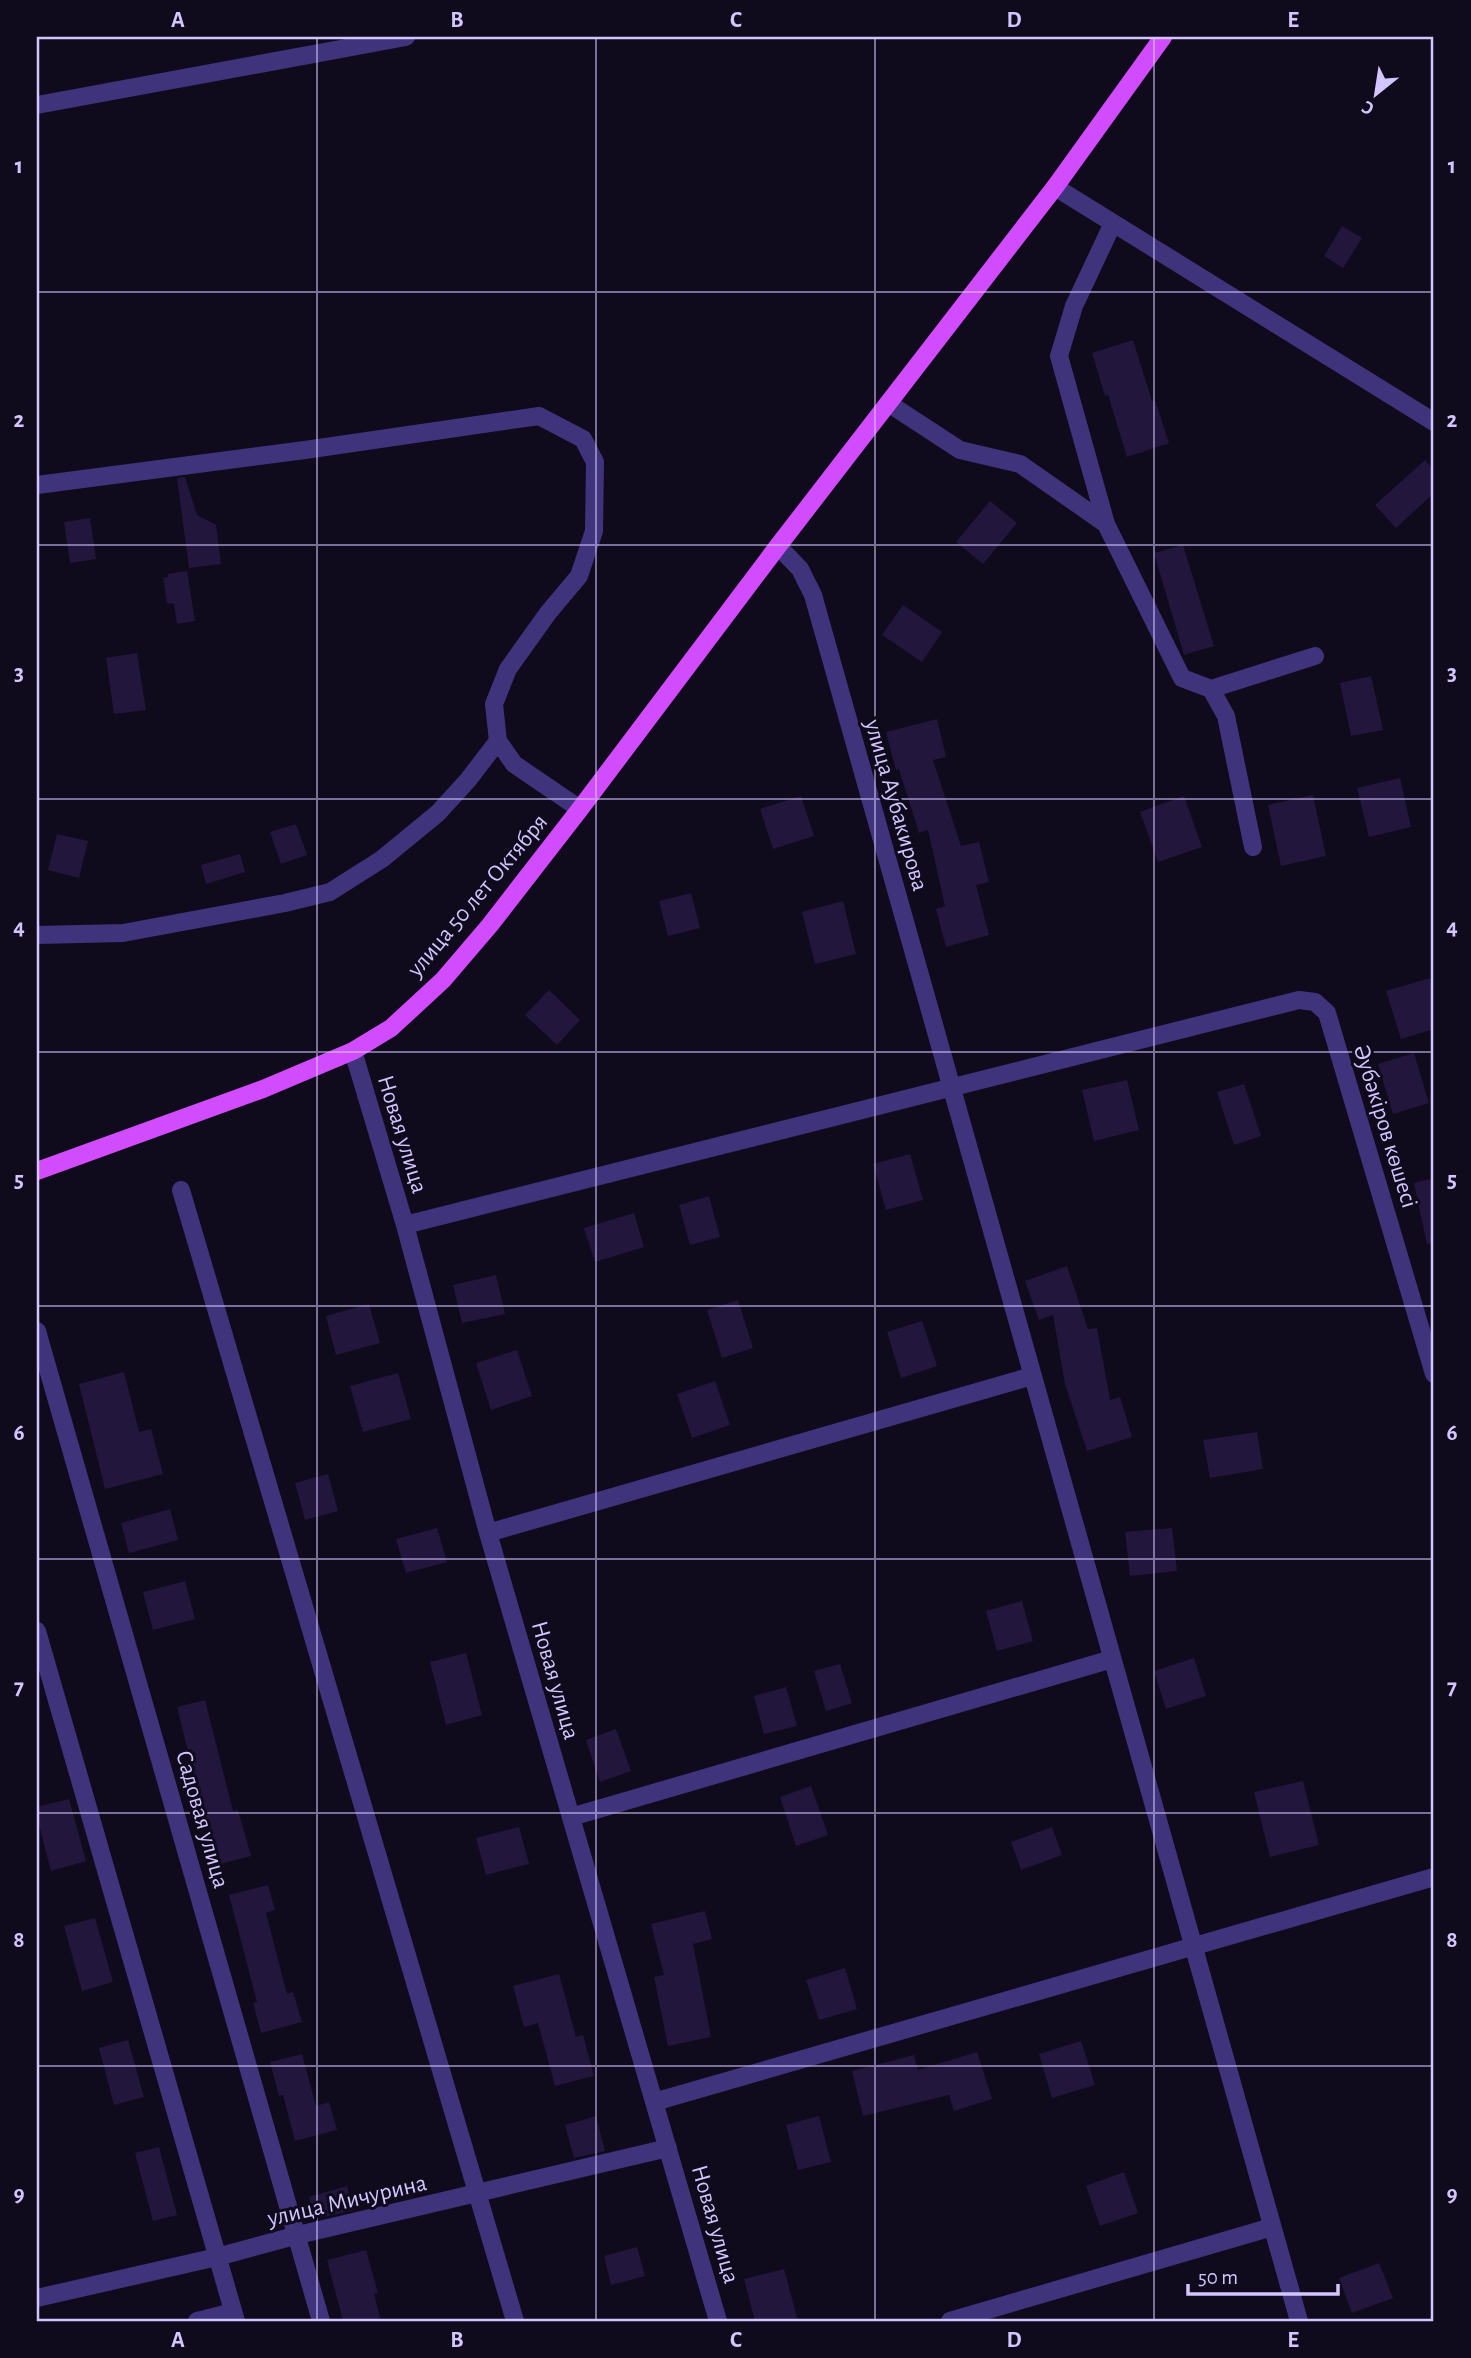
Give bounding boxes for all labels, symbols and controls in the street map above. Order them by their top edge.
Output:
text: A [171,9,185,32]
text: B [450,9,464,32]
text: C [730,9,742,32]
text: D [1006,9,1022,32]
text: E [1287,9,1299,32]
north arrow [1342,60,1412,130]
text: С [1359,97,1378,118]
text: 1 [15,155,23,178]
text: 1 [1448,155,1456,178]
text: 2 [14,409,25,432]
text: 2 [1447,409,1458,432]
text: 3 [14,662,24,685]
text: 3 [1447,662,1457,685]
street label: улица Аубакирова [860,716,932,894]
street label: улица 50 лет Октября [402,810,552,982]
text: 4 [13,916,25,939]
text: 4 [1446,916,1458,939]
street label: Әубәкіров көшесі [1349,1042,1421,1211]
street label: Новая улица [373,1072,431,1196]
text: 5 [14,1169,24,1192]
text: 5 [1447,1169,1457,1192]
text: 6 [13,1422,25,1445]
text: 6 [1446,1422,1458,1445]
street label: Новая улица [527,1618,583,1742]
text: 7 [14,1676,24,1699]
text: 7 [1447,1676,1457,1699]
street label: Садовая улица [171,1748,233,1891]
text: 8 [13,1929,25,1952]
text: 8 [1446,1929,1458,1952]
street label: Новая улица [687,2162,743,2286]
street label: улица Мичурина [264,2171,429,2231]
text: 9 [13,2183,25,2206]
text: 9 [1446,2183,1458,2206]
scale bar [1188,2253,1338,2297]
text: 50 m [1198,2267,1238,2288]
text: A [171,2329,185,2352]
text: B [450,2329,464,2352]
text: C [730,2329,742,2352]
text: D [1006,2329,1022,2352]
text: E [1287,2329,1299,2352]

